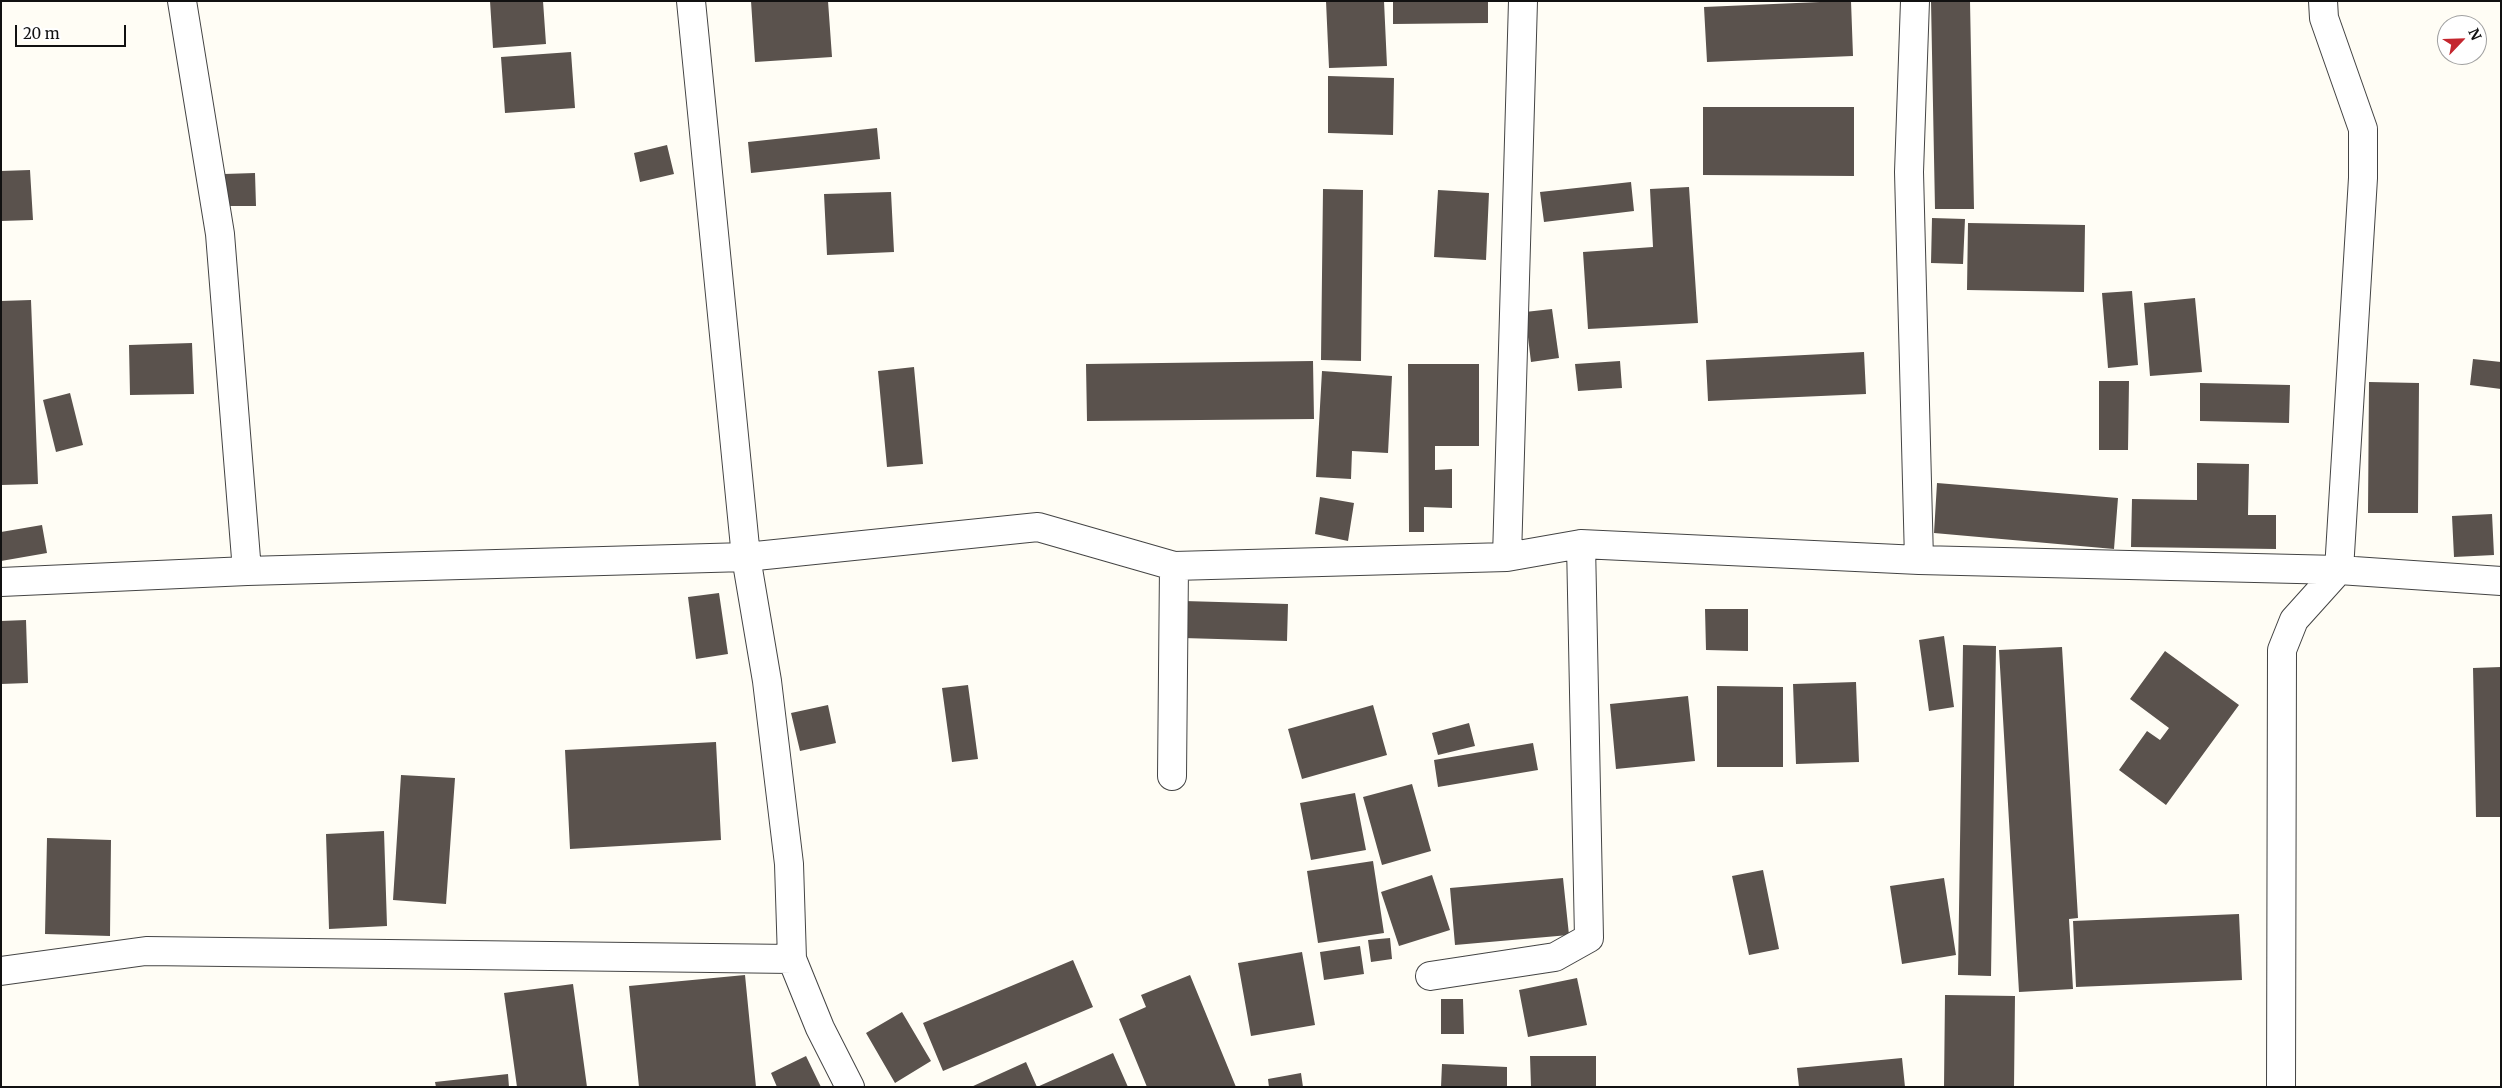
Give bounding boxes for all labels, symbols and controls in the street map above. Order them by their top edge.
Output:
scale bar [18,15,129,47]
north arrow [2437,15,2487,65]
text: 20 m [23,24,60,43]
text: N [2464,26,2485,43]

